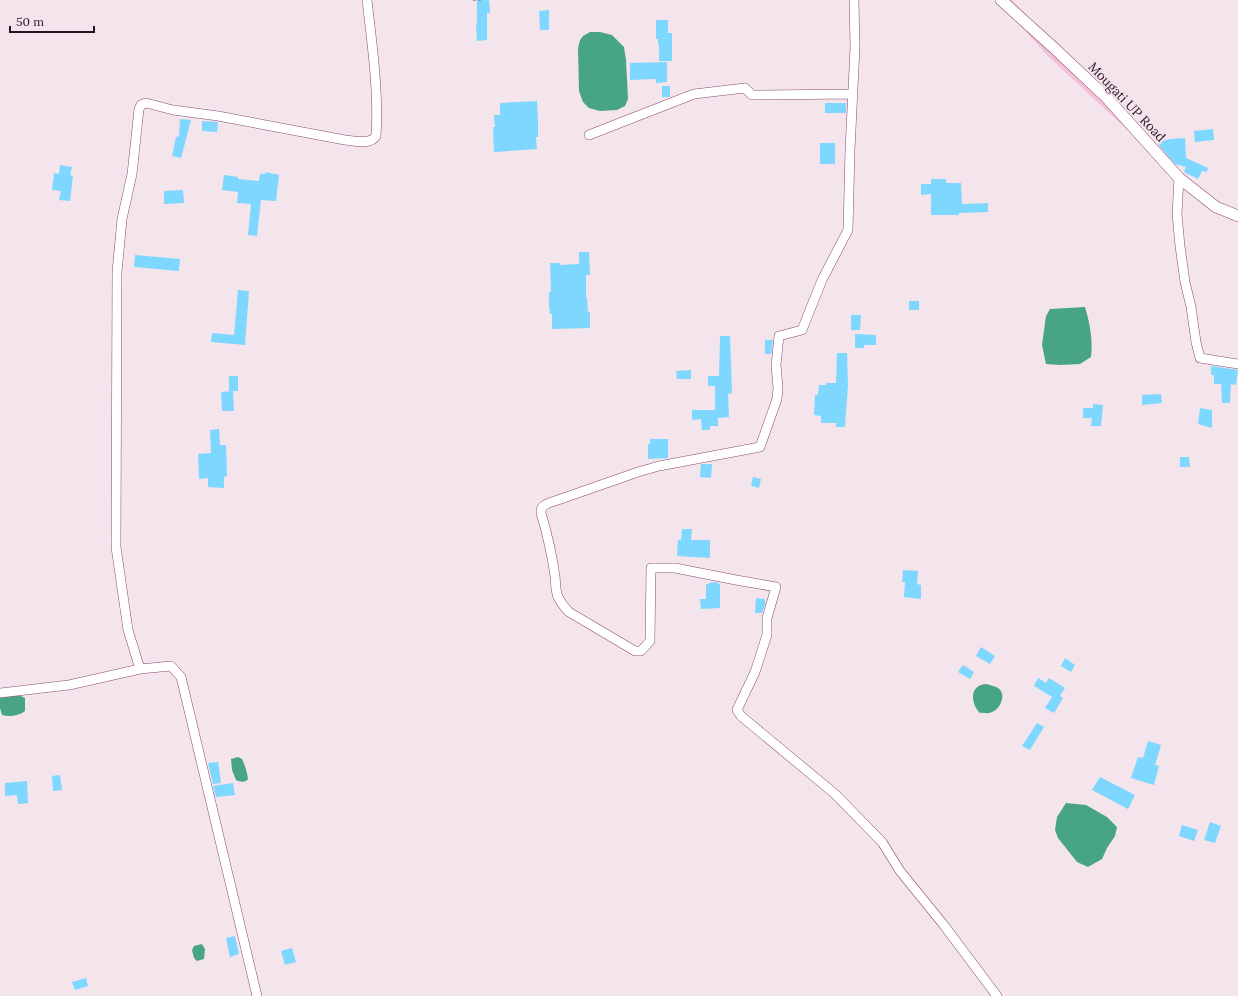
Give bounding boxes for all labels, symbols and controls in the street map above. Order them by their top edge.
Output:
scale bar [10,8,94,34]
text: 50 m [16,14,44,29]
street label: Mougati UP Road [1085,59,1170,146]

